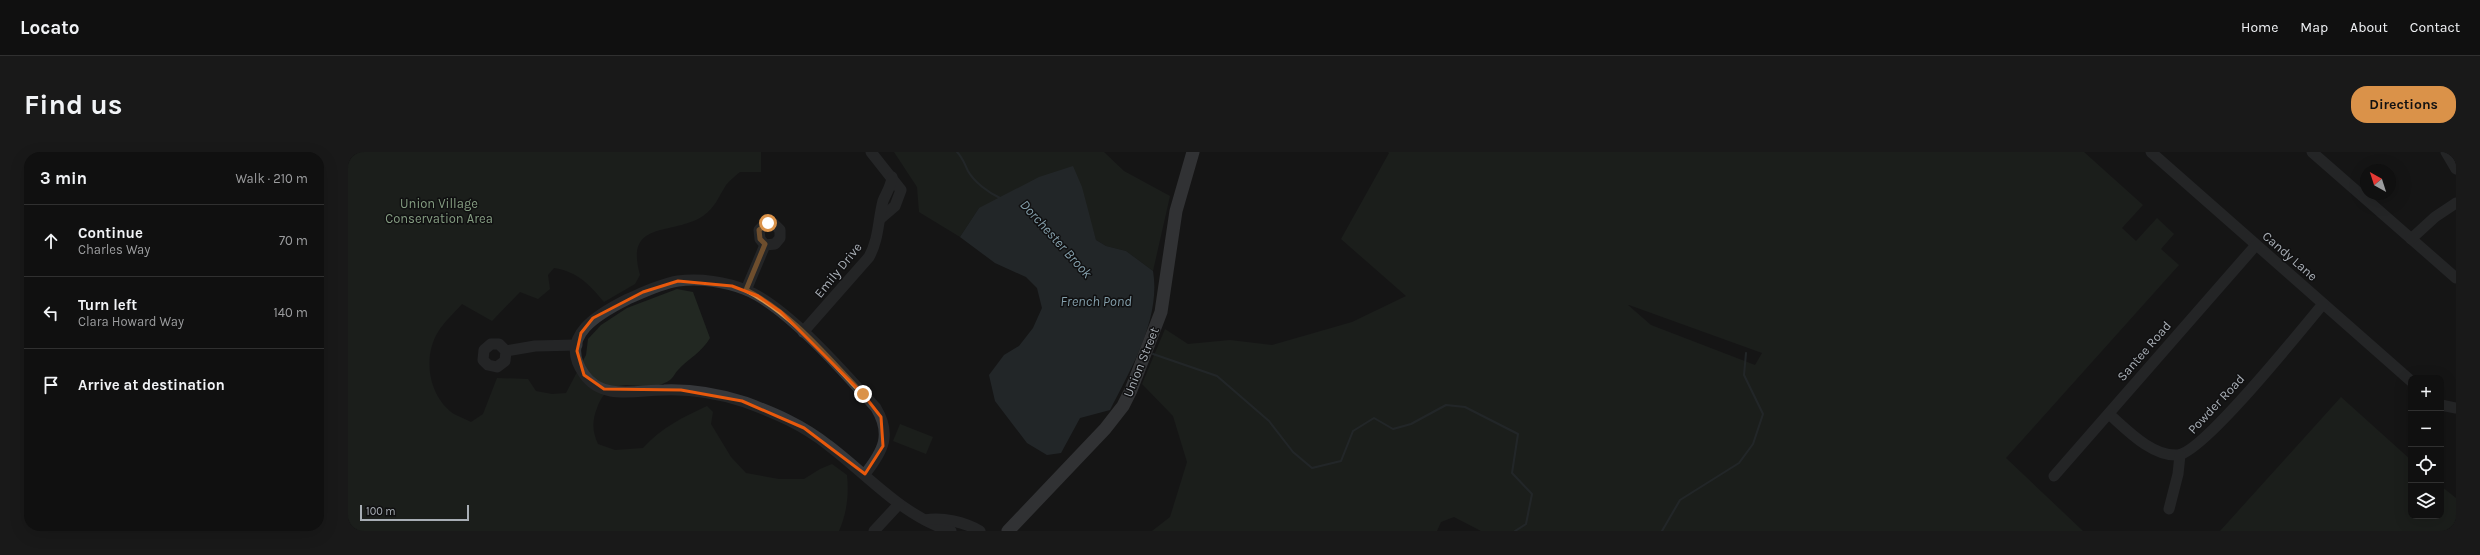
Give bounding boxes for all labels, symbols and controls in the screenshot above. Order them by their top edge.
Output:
text: Locato [20,17,80,39]
text: Home [2241,19,2278,36]
text: Map [2300,19,2328,36]
text: About [2350,19,2388,36]
text: Contact [2410,19,2460,36]
button: Directions [2351,86,2456,123]
text: Find us [24,88,123,121]
north arrow [2360,164,2396,200]
text: 3 min [40,168,87,188]
text: Walk · 210 m [235,171,308,186]
park label: Union Village Conservation Area [385,196,493,226]
water label: Dorchester Brook [1016,196,1096,282]
route start [759,214,777,232]
text: Continue [78,224,143,242]
street label: Candy Lane [2260,228,2321,284]
icon: ahead [40,230,62,252]
text: 70 m [279,233,308,248]
street label: Emily Drive [811,239,865,301]
text: Charles Way [78,242,150,257]
water label: French Pond [1060,293,1132,310]
text: Turn left [78,296,137,314]
icon: left [40,302,62,324]
text: 140 m [273,305,308,320]
text: Clara Howard Way [78,314,184,329]
street label: Santee Road [2114,318,2174,384]
street label: Union Street [1120,325,1162,399]
street label: Powder Road [2185,371,2247,437]
icon: arrive [40,374,62,396]
map controls [2408,375,2444,519]
button: + [2408,375,2444,411]
text: Arrive at destination [78,376,225,394]
route end [854,385,872,403]
button: − [2408,411,2444,447]
button: locate [2408,447,2444,483]
button: layers [2408,483,2444,519]
scale bar [360,503,469,522]
text: 100 m [366,505,396,518]

